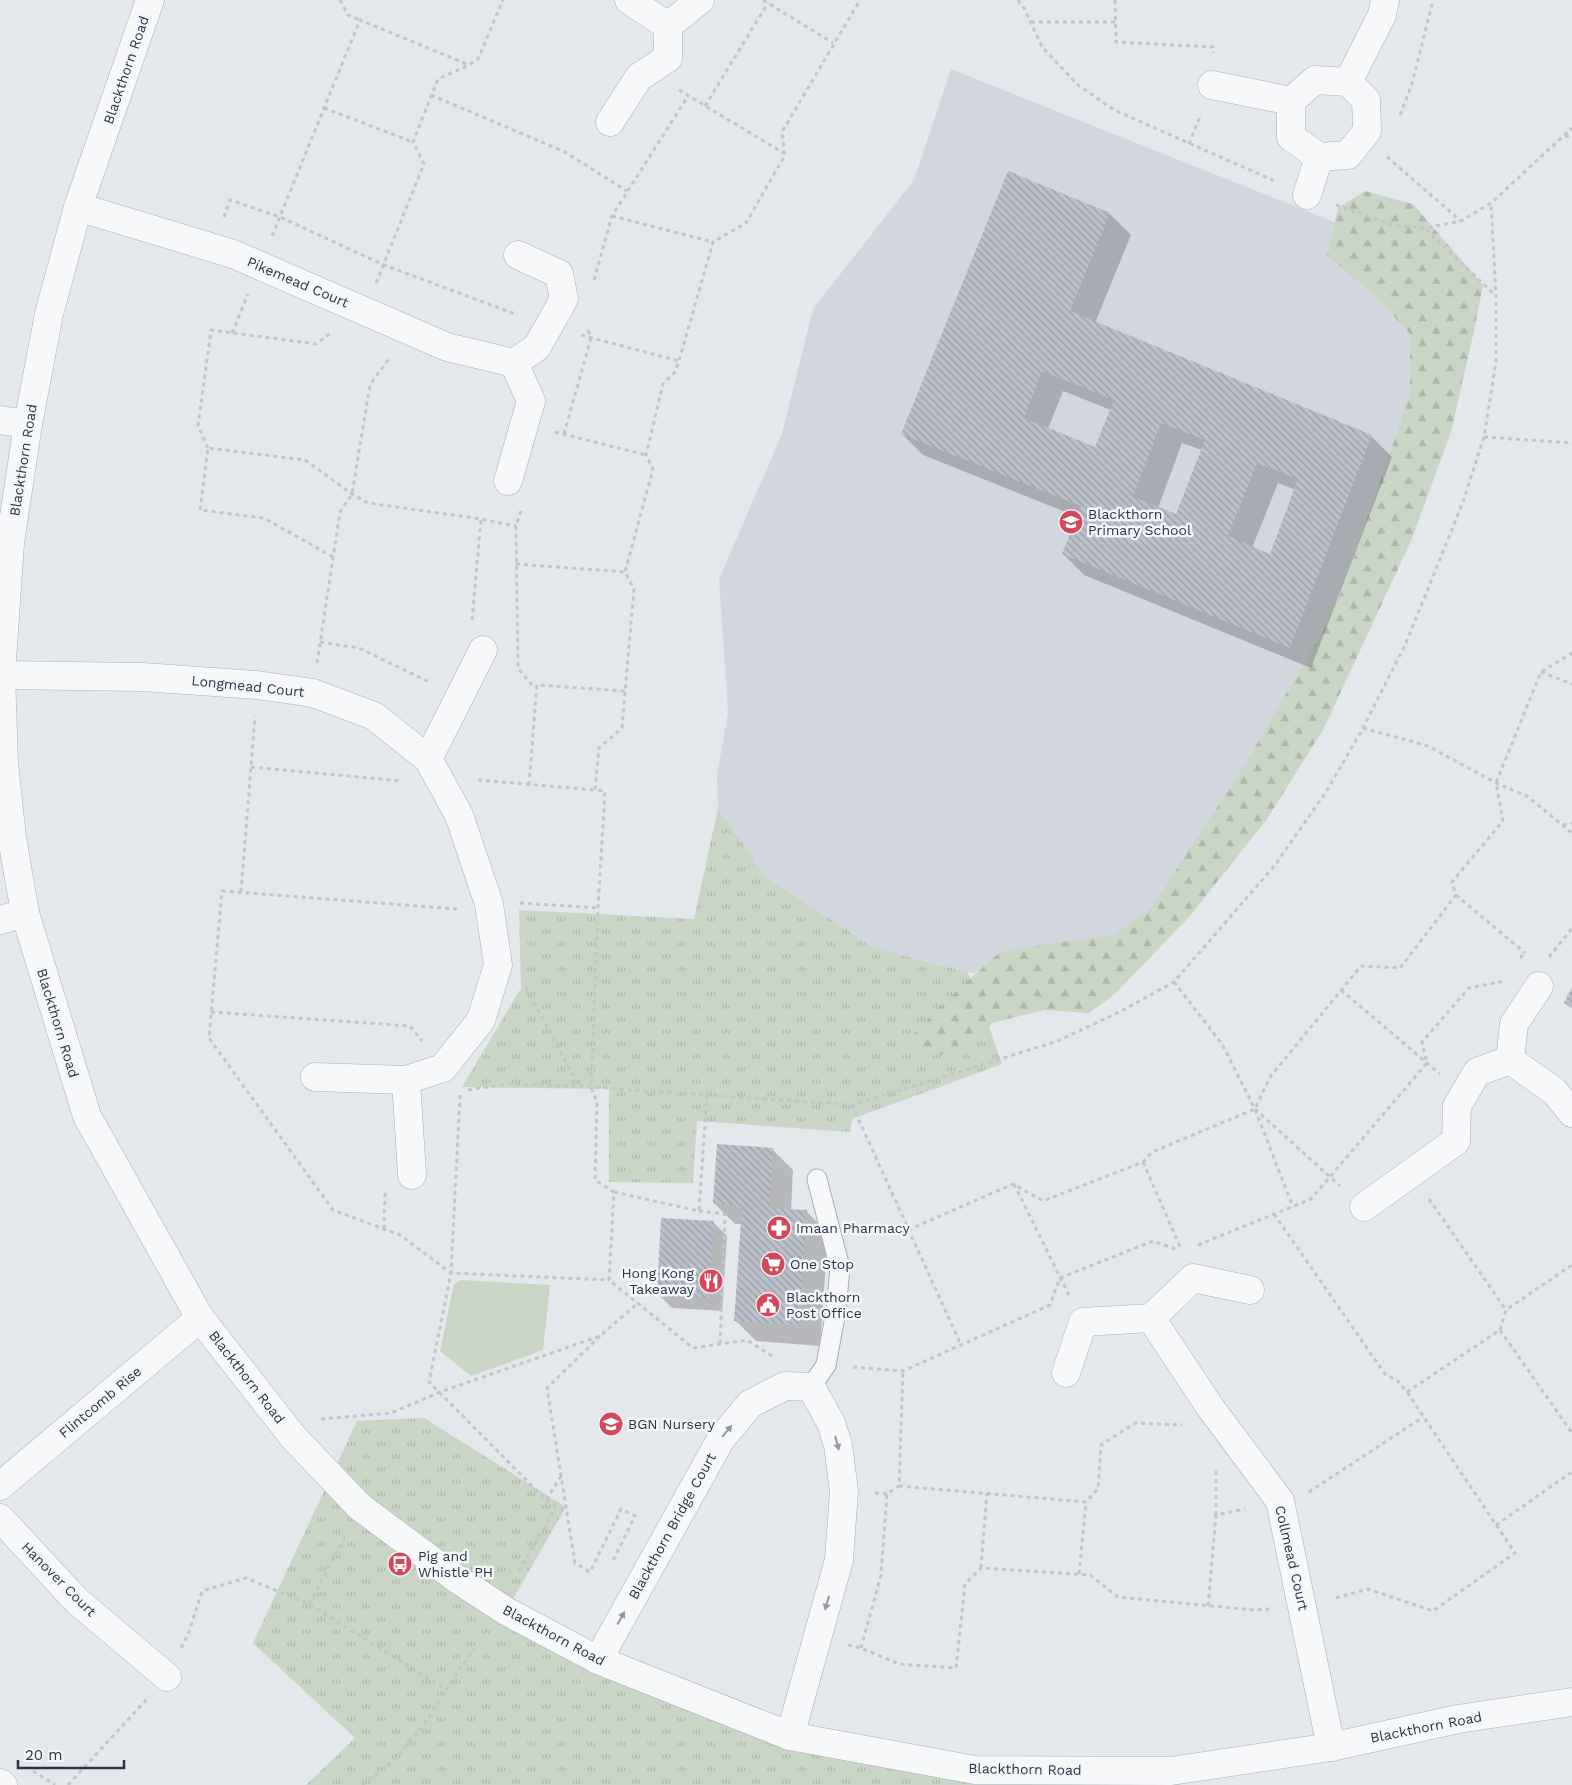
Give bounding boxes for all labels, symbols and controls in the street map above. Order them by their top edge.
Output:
street label: Blackthorn Road [100,14,152,126]
street label: Pikemead Court [245,253,351,311]
street label: Blackthorn Road [6,403,40,517]
place label: Blackthorn Primary School [1088,506,1192,538]
school or university icon: Blackthorn Primary School [1058,509,1084,535]
street label: Longmead Court [191,672,305,700]
street label: Blackthorn Road [34,966,82,1080]
pharmacy icon: Imaan Pharmacy [766,1215,792,1241]
place label: Imaan Pharmacy [796,1220,910,1236]
supermarket icon: One Stop [760,1251,786,1277]
place label: One Stop [790,1256,854,1272]
place label: Hong Kong Takeaway [621,1265,695,1297]
restaurant icon: Hong Kong Takeaway [698,1268,724,1294]
place label: Blackthorn Post Office [786,1289,862,1321]
public building icon: Blackthorn Post Office [755,1292,781,1318]
street label: Blackthorn Road [206,1327,288,1427]
street label: Flintcomb Rise [56,1363,144,1441]
school or university icon: BGN Nursery [598,1411,624,1437]
place label: BGN Nursery [628,1416,716,1432]
one-way arrow [722,1424,733,1437]
one-way arrow [833,1436,841,1451]
street label: Blackthorn Bridge Court [625,1450,719,1602]
street label: Collmead Court [1272,1504,1312,1612]
street label: Hanover Court [19,1539,100,1620]
place label: Pig and Whistle PH [418,1548,493,1580]
bus stop icon: Pig and Whistle PH [387,1551,413,1577]
one-way arrow [822,1596,830,1611]
street label: Blackthorn Road [500,1601,608,1669]
one-way arrow [617,1610,625,1625]
street label: Blackthorn Road [1369,1708,1483,1746]
scale bar [18,1738,124,1770]
text: 20 m [25,1746,63,1764]
street label: Blackthorn Road [968,1760,1082,1778]

